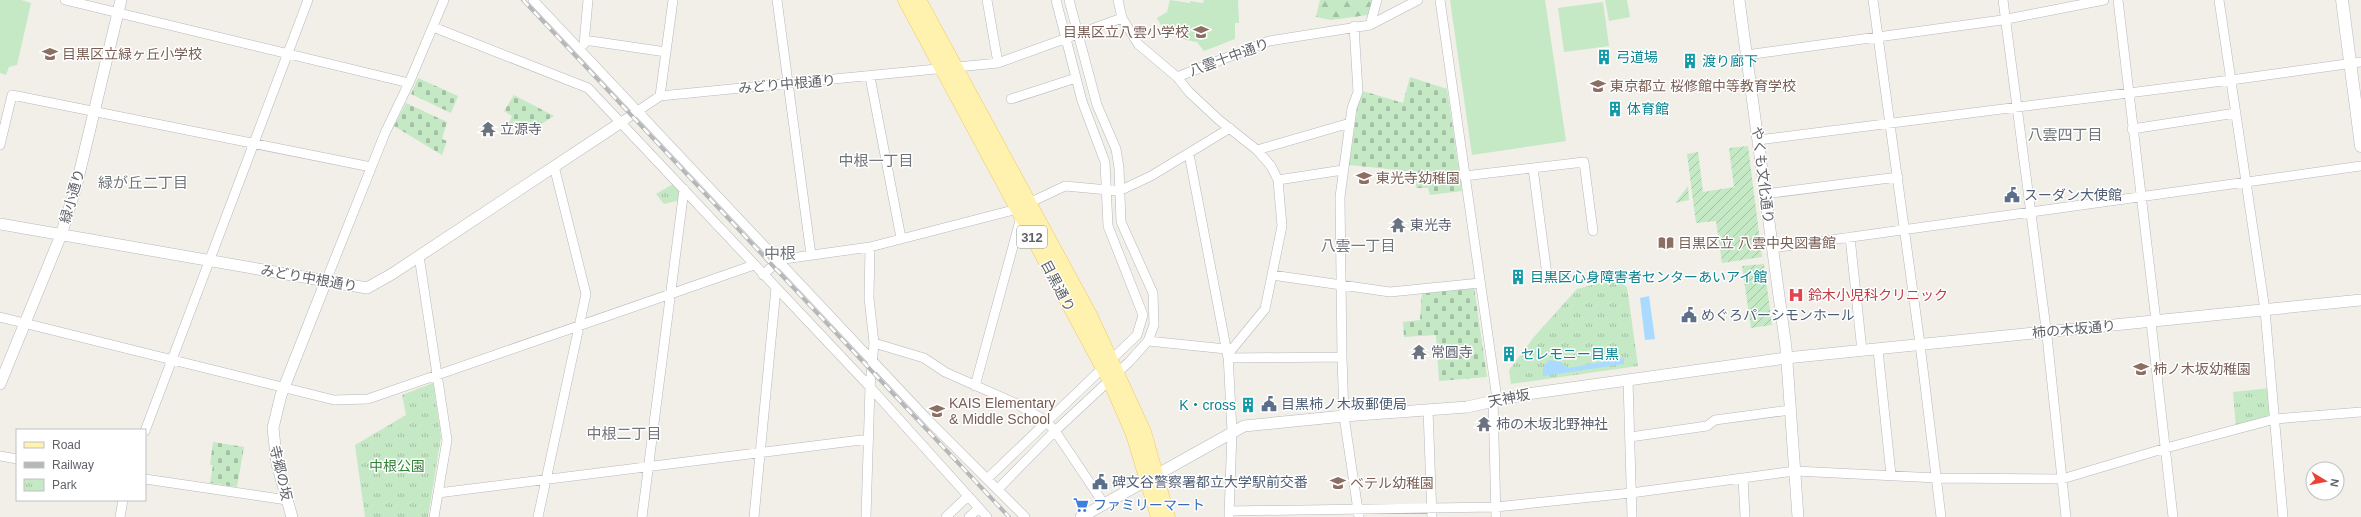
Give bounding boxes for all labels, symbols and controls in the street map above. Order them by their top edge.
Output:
school or university icon: 目黒区立八雲小学校 [1192,23,1210,41]
place label: 目黒区立八雲小学校 [1063,24,1189,40]
street label: 八雲十中通り [1187,35,1271,79]
school or university icon: 目黒区立緑ヶ丘小学校 [41,45,59,63]
place label: 目黒区立緑ヶ丘小学校 [62,46,202,62]
building icon: 弓道場 [1595,48,1613,66]
place label: 弓道場 [1616,49,1658,65]
building icon: 渡り廊下 [1681,52,1699,70]
place label: 渡り廊下 [1702,53,1758,69]
street label: みどり中根通り [737,72,837,96]
school or university icon: 東京都立 桜修館中等教育学校 [1589,77,1607,95]
place label: 東京都立 桜修館中等教育学校 [1610,78,1796,94]
building icon: 体育館 [1606,100,1624,118]
place label: 体育館 [1627,101,1669,117]
temple icon: 立源寺 [479,120,497,138]
place label: 立源寺 [500,121,542,137]
street label: やくも文化通り [1749,125,1777,225]
district label: 八雲四丁目 [2027,126,2103,143]
district label: 中根一丁目 [838,152,914,169]
street label: 緑小通り [57,167,87,225]
school or university icon: 東光寺幼稚園 [1355,169,1373,187]
place label: 東光寺幼稚園 [1376,170,1460,186]
district label: 緑が丘二丁目 [98,174,188,191]
public building icon: スーダン大使館 [2003,186,2021,204]
place label: スーダン大使館 [2024,187,2122,203]
temple icon: 東光寺 [1389,216,1407,234]
place label: 東光寺 [1410,217,1452,233]
road number: 312 [1017,226,1047,248]
library icon: 目黒区立 八雲中央図書館 [1657,234,1675,252]
place label: 目黒区立 八雲中央図書館 [1678,235,1836,251]
district label: 八雲一丁目 [1320,237,1396,254]
district label: 中根 [764,245,796,262]
street label: 目黒通り [1038,258,1078,314]
street label: みどり中根通り [259,262,359,294]
building icon: 目黒区心身障害者センターあいアイ館 [1509,268,1527,286]
place label: 目黒区心身障害者センターあいアイ館 [1530,269,1767,285]
hospital icon: 鈴木小児科クリニック [1787,286,1805,304]
place label: 鈴木小児科クリニック [1808,287,1948,303]
public building icon: めぐろパーシモンホール [1680,306,1698,324]
place label: めぐろパーシモンホール [1701,307,1855,323]
street label: 柿の木坂通り [2031,317,2117,341]
temple icon: 常圓寺 [1410,343,1428,361]
place label: 常圓寺 [1431,344,1473,360]
building icon: セレモニー目黒 [1500,345,1518,363]
place label: セレモニー目黒 [1521,346,1619,362]
school or university icon: 柿ノ木坂幼稚園 [2132,360,2150,378]
place label: 柿ノ木坂幼稚園 [2153,361,2251,377]
street label: 天神坂 [1487,386,1531,410]
place label: KAIS Elementary & Middle School [949,395,1056,427]
public building icon: 目黒柿ノ木坂郵便局 [1260,395,1278,413]
building icon: K・cross [1239,396,1257,414]
place label: 目黒柿ノ木坂郵便局 [1281,396,1407,412]
place label: K・cross [1179,397,1236,413]
school or university icon: KAIS Elementary & Middle School [928,402,946,420]
temple icon: 柿の木坂北野神社 [1475,415,1493,433]
place label: 柿の木坂北野神社 [1496,416,1608,432]
district label: 中根二丁目 [586,425,662,442]
legend [16,429,146,501]
text: Road [52,438,81,452]
street label: 寺郷の坂 [267,444,295,502]
text: Railway [52,458,94,472]
park label: 中根公園 [369,458,425,474]
north arrow [2305,461,2345,501]
public building icon: 碑文谷警察署都立大学駅前交番 [1091,473,1109,491]
place label: 碑文谷警察署都立大学駅前交番 [1112,474,1308,490]
school or university icon: ベテル幼稚園 [1329,474,1347,492]
place label: ベテル幼稚園 [1350,475,1434,491]
text: Park [52,478,78,492]
text: N [2328,478,2341,488]
supermarket icon: ファミリーマート [1072,496,1090,514]
place label: ファミリーマート [1093,497,1205,513]

